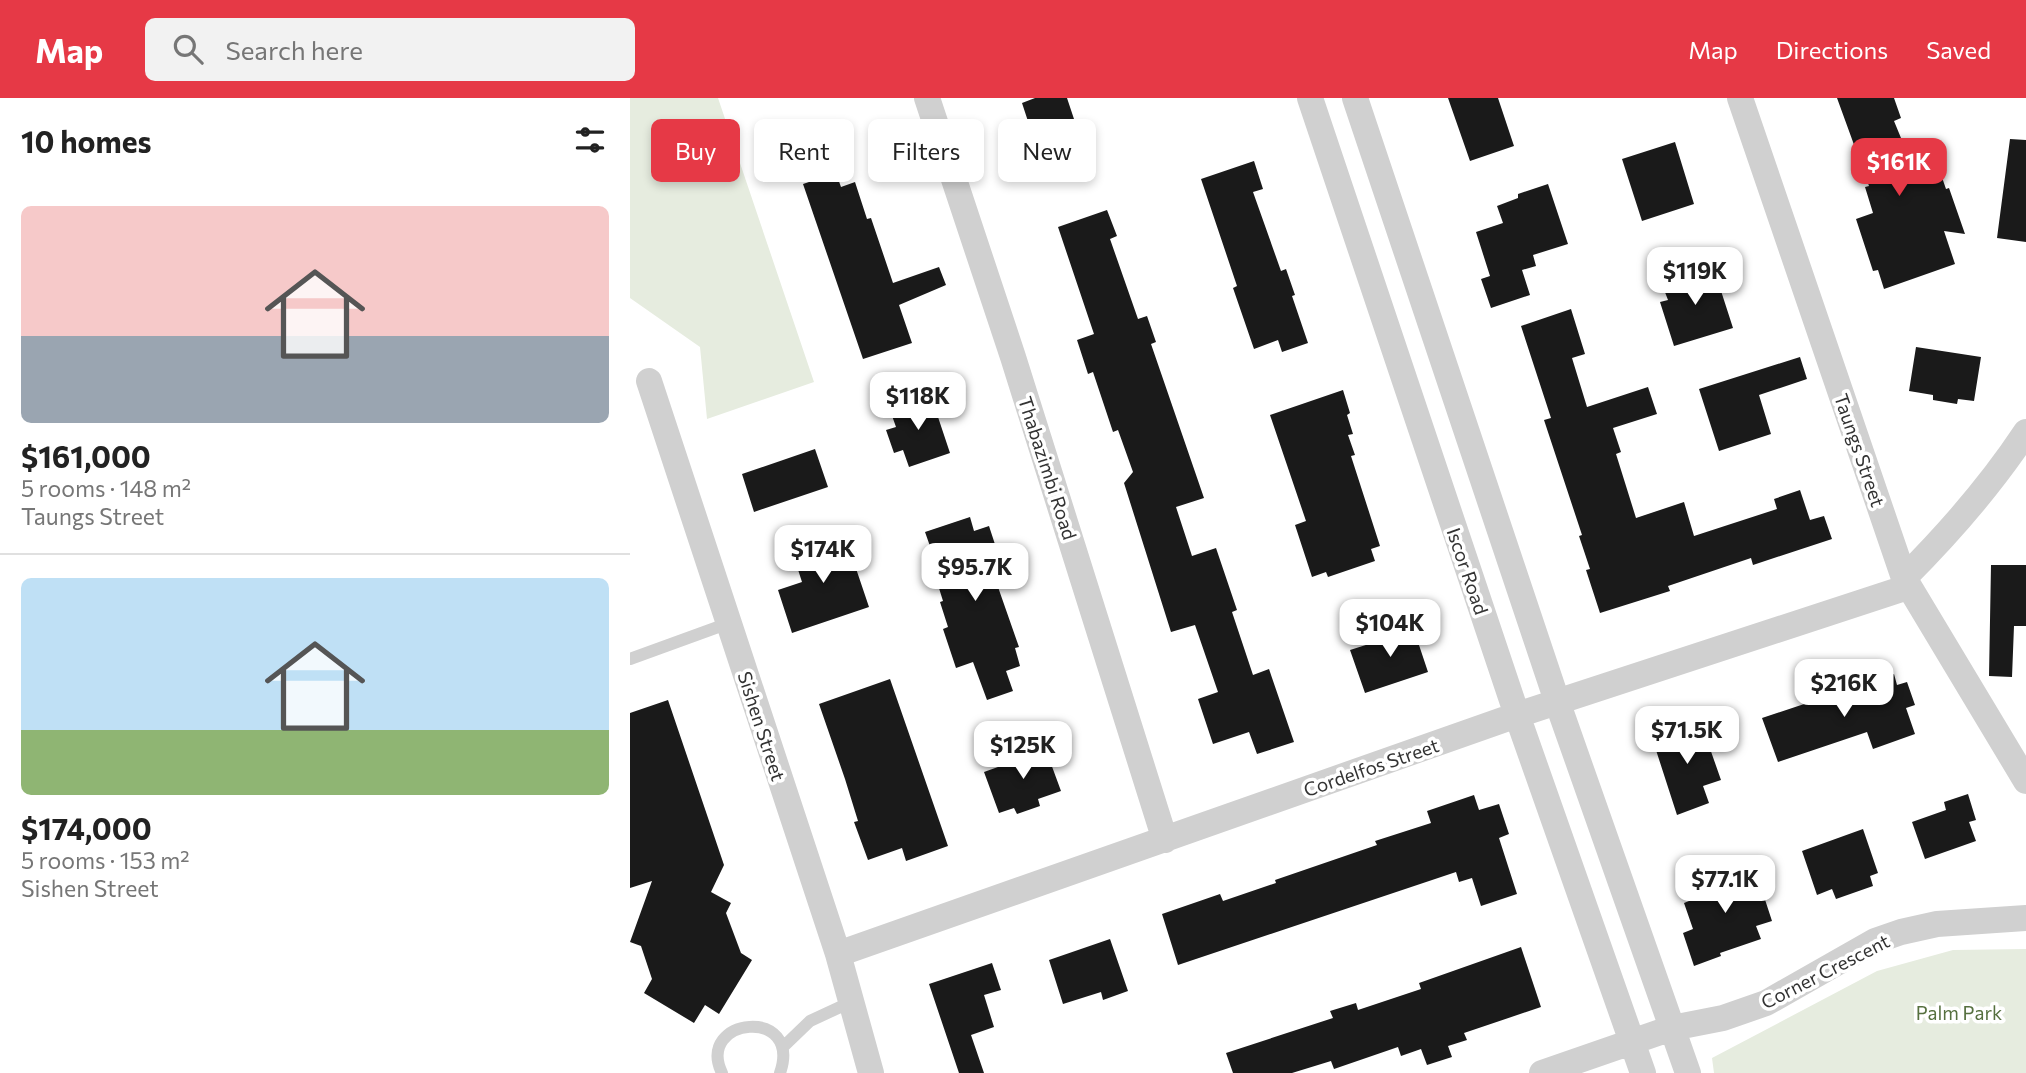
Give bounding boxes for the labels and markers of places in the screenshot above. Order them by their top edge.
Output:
pin: $161K [1850,139,1948,198]
pin: $119K [1646,248,1744,307]
pin: $118K [869,372,967,432]
pin: $174K [774,526,872,585]
pin: $95.7K [918,544,1032,603]
pin: $104K [1341,600,1439,659]
pin: $216K [1795,660,1893,719]
pin: $71.5K [1630,706,1744,766]
pin: $125K [974,722,1072,781]
pin: $77.1K [1668,856,1782,915]

